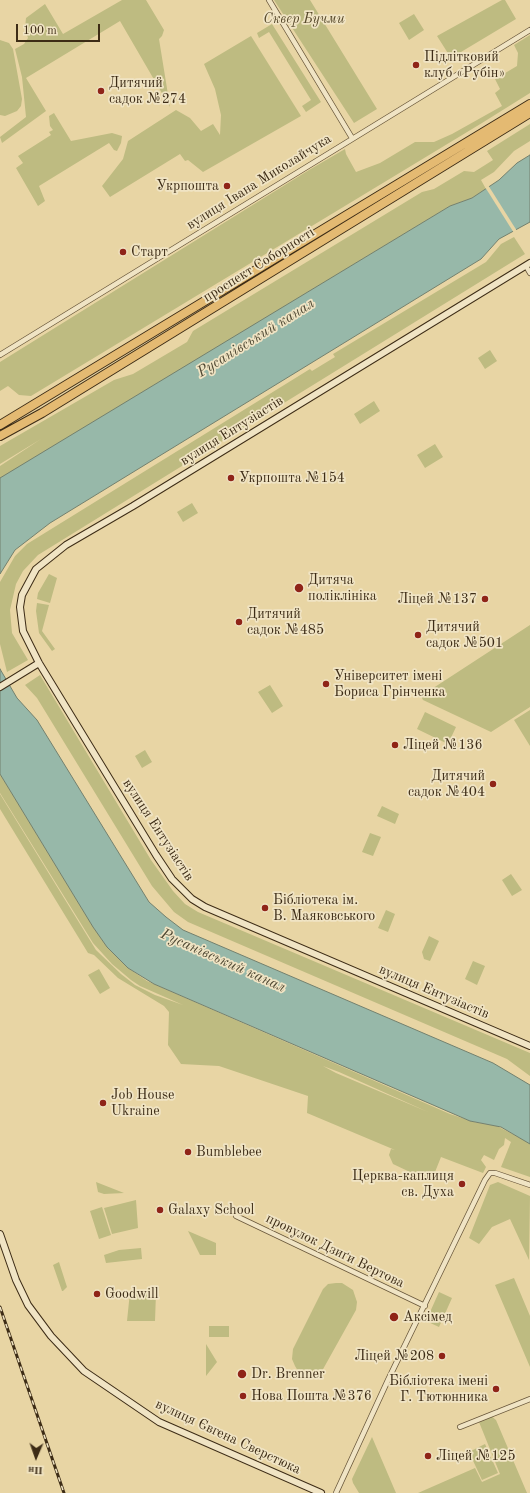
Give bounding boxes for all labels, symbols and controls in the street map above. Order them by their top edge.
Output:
park label: Сквер Бучми [263,11,345,27]
scale bar [18,16,102,42]
text: 100 m [23,25,57,37]
place label: Підлітковий клуб «Рубін» [424,49,505,82]
marker: Підлітковий клуб «Рубін» [411,60,421,70]
place label: Дитячий садок №274 [109,75,186,108]
marker: Дитячий садок №274 [96,86,106,96]
street label: вулиця Івана Миколайчука [183,130,335,234]
place label: Укрпошта [156,178,219,194]
marker: Укрпошта [222,181,232,191]
street label: проспект Соборності [200,224,318,306]
place label: Старт [131,244,168,260]
marker: Старт [118,247,128,257]
water label: Русанівський канал [194,295,318,381]
street label: вулиця Ентузіастів [177,393,287,469]
place label: Укрпошта №154 [239,470,345,486]
marker: Укрпошта №154 [226,473,236,483]
place label: Дитяча поліклініка [308,572,377,604]
marker: Дитяча поліклініка [293,582,305,594]
place label: Ліцей №137 [397,591,477,607]
marker: Ліцей №137 [480,594,490,604]
place label: Дитячий садок №485 [247,606,324,638]
marker: Дитячий садок №485 [234,617,244,627]
place label: Дитячий садок №501 [426,619,503,652]
marker: Дитячий садок №501 [413,630,423,640]
place label: Університет імені Бориса Грінченка [334,668,445,700]
marker: Університет імені Бориса Грінченка [321,679,331,689]
place label: Ліцей №136 [403,737,483,753]
marker: Ліцей №136 [390,740,400,750]
place label: Дитячий садок №404 [408,768,485,800]
street label: вулиця Ентузіастів [119,776,197,884]
marker: Дитячий садок №404 [488,779,498,789]
place label: Бібліотека ім. В. Маяковського [273,892,375,924]
marker: Бібліотека ім. В. Маяковського [260,903,270,913]
water label: Русанівський канал [158,925,288,997]
street label: вулиця Ентузіастів [376,961,492,1023]
place label: Job House Ukraine [111,1087,175,1120]
marker: Job House Ukraine [98,1098,108,1108]
place label: Bumblebee [196,1144,262,1160]
marker: Bumblebee [183,1147,193,1157]
place label: Церква-каплиця св. Духа [352,1168,454,1200]
marker: Церква-каплиця св. Духа [457,1179,467,1189]
place label: Galaxy School [168,1202,254,1218]
marker: Galaxy School [155,1205,165,1215]
street label: провулок Дзиґи Вертова [263,1210,407,1292]
place label: Goodwill [105,1286,158,1302]
marker: Goodwill [92,1289,102,1299]
place label: Аксімед [403,1309,452,1325]
marker: Аксімед [388,1311,400,1323]
place label: Ліцей №208 [354,1348,434,1364]
marker: Ліцей №208 [437,1351,447,1361]
place label: Dr. Brenner [251,1366,325,1382]
marker: Dr. Brenner [236,1368,248,1380]
place label: Бібліотека імені Г. Тютюнника [389,1373,488,1406]
marker: Бібліотека імені Г. Тютюнника [491,1384,501,1394]
place label: Нова Пошта №376 [251,1388,372,1404]
marker: Нова Пошта №376 [238,1391,248,1401]
street label: вулиця Євгена Сверстюка [153,1396,303,1478]
north arrow [16,1437,56,1477]
place label: Ліцей №125 [436,1448,516,1464]
marker: Ліцей №125 [423,1451,433,1461]
text: Пн [28,1464,43,1475]

